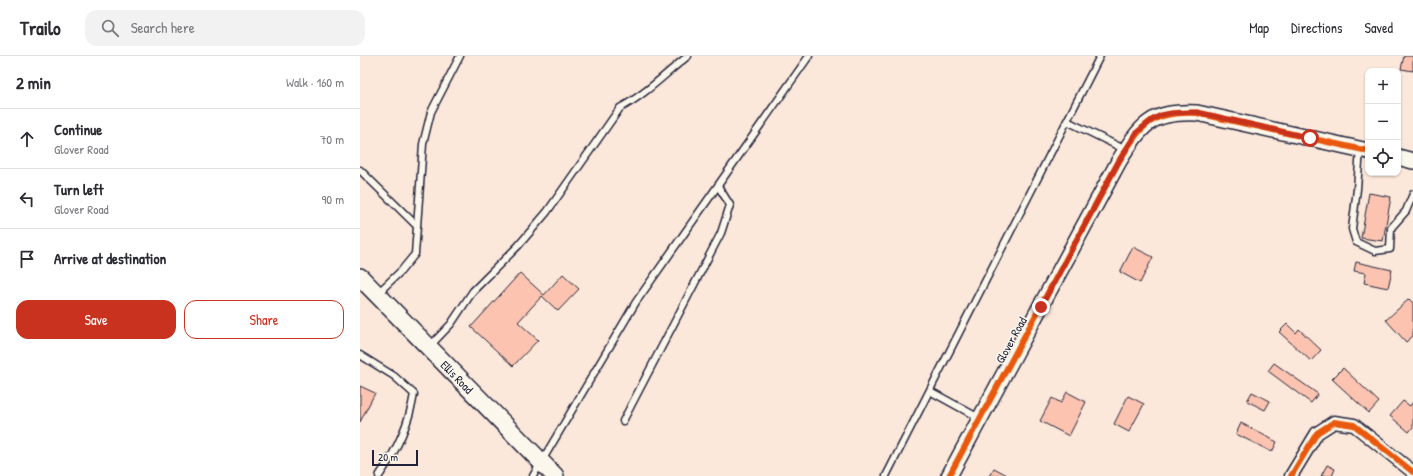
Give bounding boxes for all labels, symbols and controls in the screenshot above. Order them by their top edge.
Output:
search box [85,10,365,46]
text: Trailo [20,15,61,41]
icon: search [99,17,121,39]
text: Search here [131,17,195,38]
text: Map [1249,18,1269,37]
text: Directions [1291,18,1342,37]
text: Saved [1364,18,1393,37]
map controls [1365,68,1401,176]
button: + [1365,68,1401,104]
text: 2 min [16,71,51,94]
text: Walk · 160 m [286,73,344,91]
button: − [1365,104,1401,140]
text: Continue [54,119,102,140]
icon: ahead [16,128,38,150]
route start [1301,129,1319,147]
text: 70 m [320,130,344,148]
text: Glover Road [54,140,109,158]
button: locate [1365,140,1401,176]
text: Turn left [54,179,104,200]
icon: left [16,188,38,210]
text: 90 m [322,190,344,208]
text: Glover Road [54,200,109,218]
icon: arrive [16,248,38,270]
text: Arrive at destination [54,248,166,269]
route end [1032,298,1050,316]
button: Save [16,300,176,339]
button: Share [184,300,344,339]
street label: Glover Road [991,314,1031,366]
street label: Ellis Road [437,357,477,398]
scale bar [372,448,418,467]
text: 20 m [378,450,398,464]

